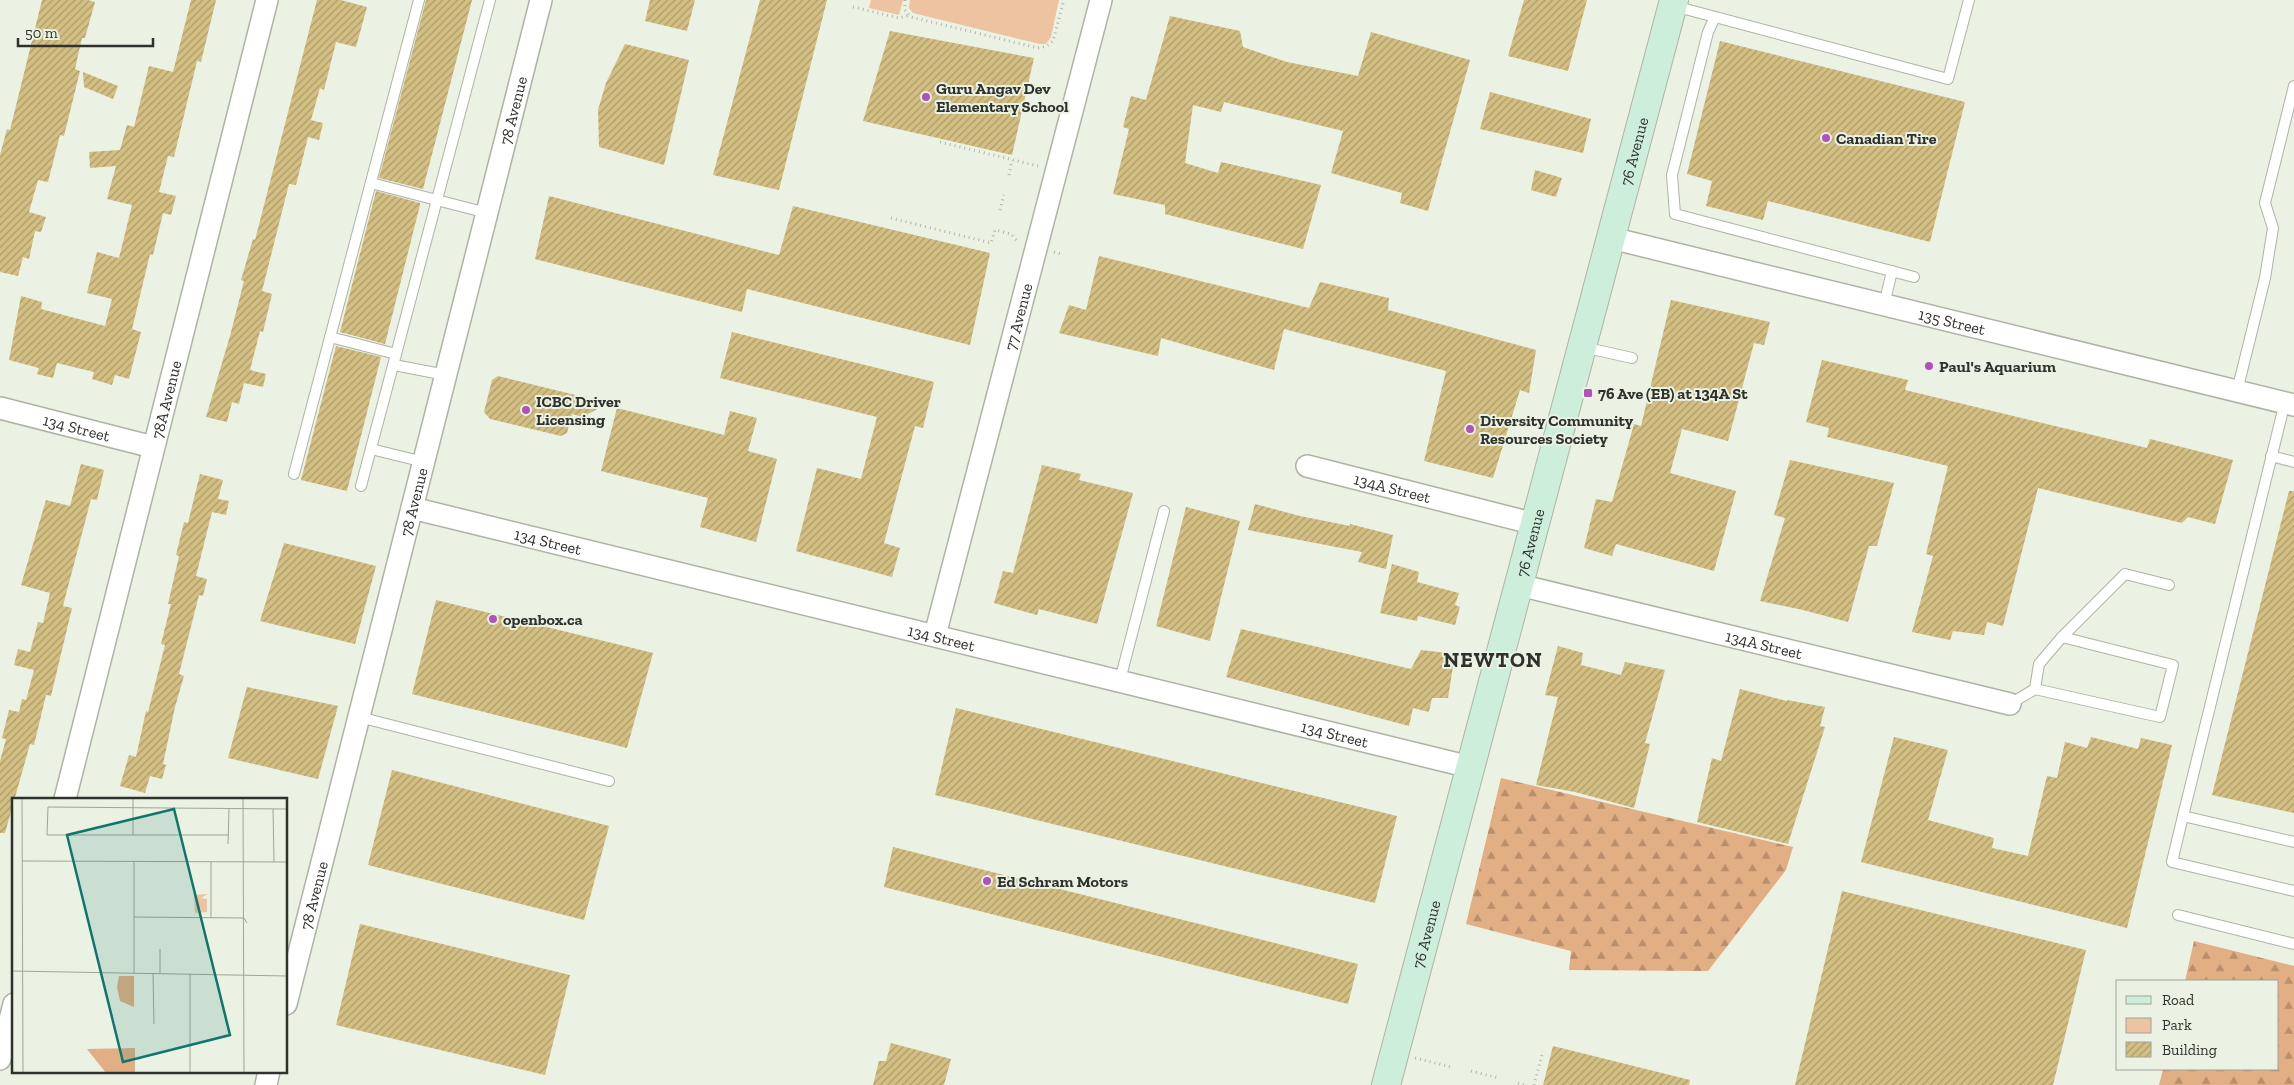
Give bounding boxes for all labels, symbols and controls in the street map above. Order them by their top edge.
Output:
scale bar [18,15,152,47]
text: 50 m [25,24,58,42]
street label: 78 Avenue [496,74,531,147]
place label: Guru Angav Dev Elementary School [936,79,1069,116]
marker: Guru Angav Dev Elementary School [920,91,932,103]
street label: 76 Avenue [1616,115,1652,188]
place label: Canadian Tire [1836,129,1937,148]
marker: Canadian Tire [1820,132,1832,144]
street label: 77 Avenue [1001,281,1037,353]
street label: 135 Street [1917,305,1987,339]
place label: Paul's Aquarium [1939,357,2056,376]
street label: 78A Avenue [147,359,185,441]
marker: Paul's Aquarium [1923,360,1935,372]
place label: 76 Ave (EB) at 134A St [1598,384,1748,403]
marker: 76 Ave (EB) at 134A St [1582,387,1594,399]
place label: ICBC Driver Licensing [536,392,621,429]
marker: ICBC Driver Licensing [520,404,532,416]
street label: 134 Street [41,410,112,446]
place label: Diversity Community Resources Society [1480,411,1634,448]
marker: Diversity Community Resources Society [1464,423,1476,435]
street label: 78 Avenue [396,466,432,538]
street label: 134A Street [1352,469,1433,507]
street label: 76 Avenue [1512,507,1549,579]
street label: 134 Street [512,524,583,559]
place label: openbox.ca [503,610,583,629]
marker: openbox.ca [487,613,499,625]
street label: 134 Street [906,621,977,655]
street label: 134A Street [1723,626,1804,663]
district label: NEWTON [1443,647,1543,672]
street label: 134 Street [1299,717,1370,752]
inset map [12,798,288,1072]
street label: 78 Avenue [296,859,332,932]
place label: Ed Schram Motors [997,872,1128,891]
marker: Ed Schram Motors [981,875,993,887]
street label: 76 Avenue [1408,898,1445,971]
legend [2116,980,2279,1070]
text: Road [2162,991,2195,1009]
text: Park [2162,1016,2192,1034]
text: Building [2162,1041,2217,1059]

